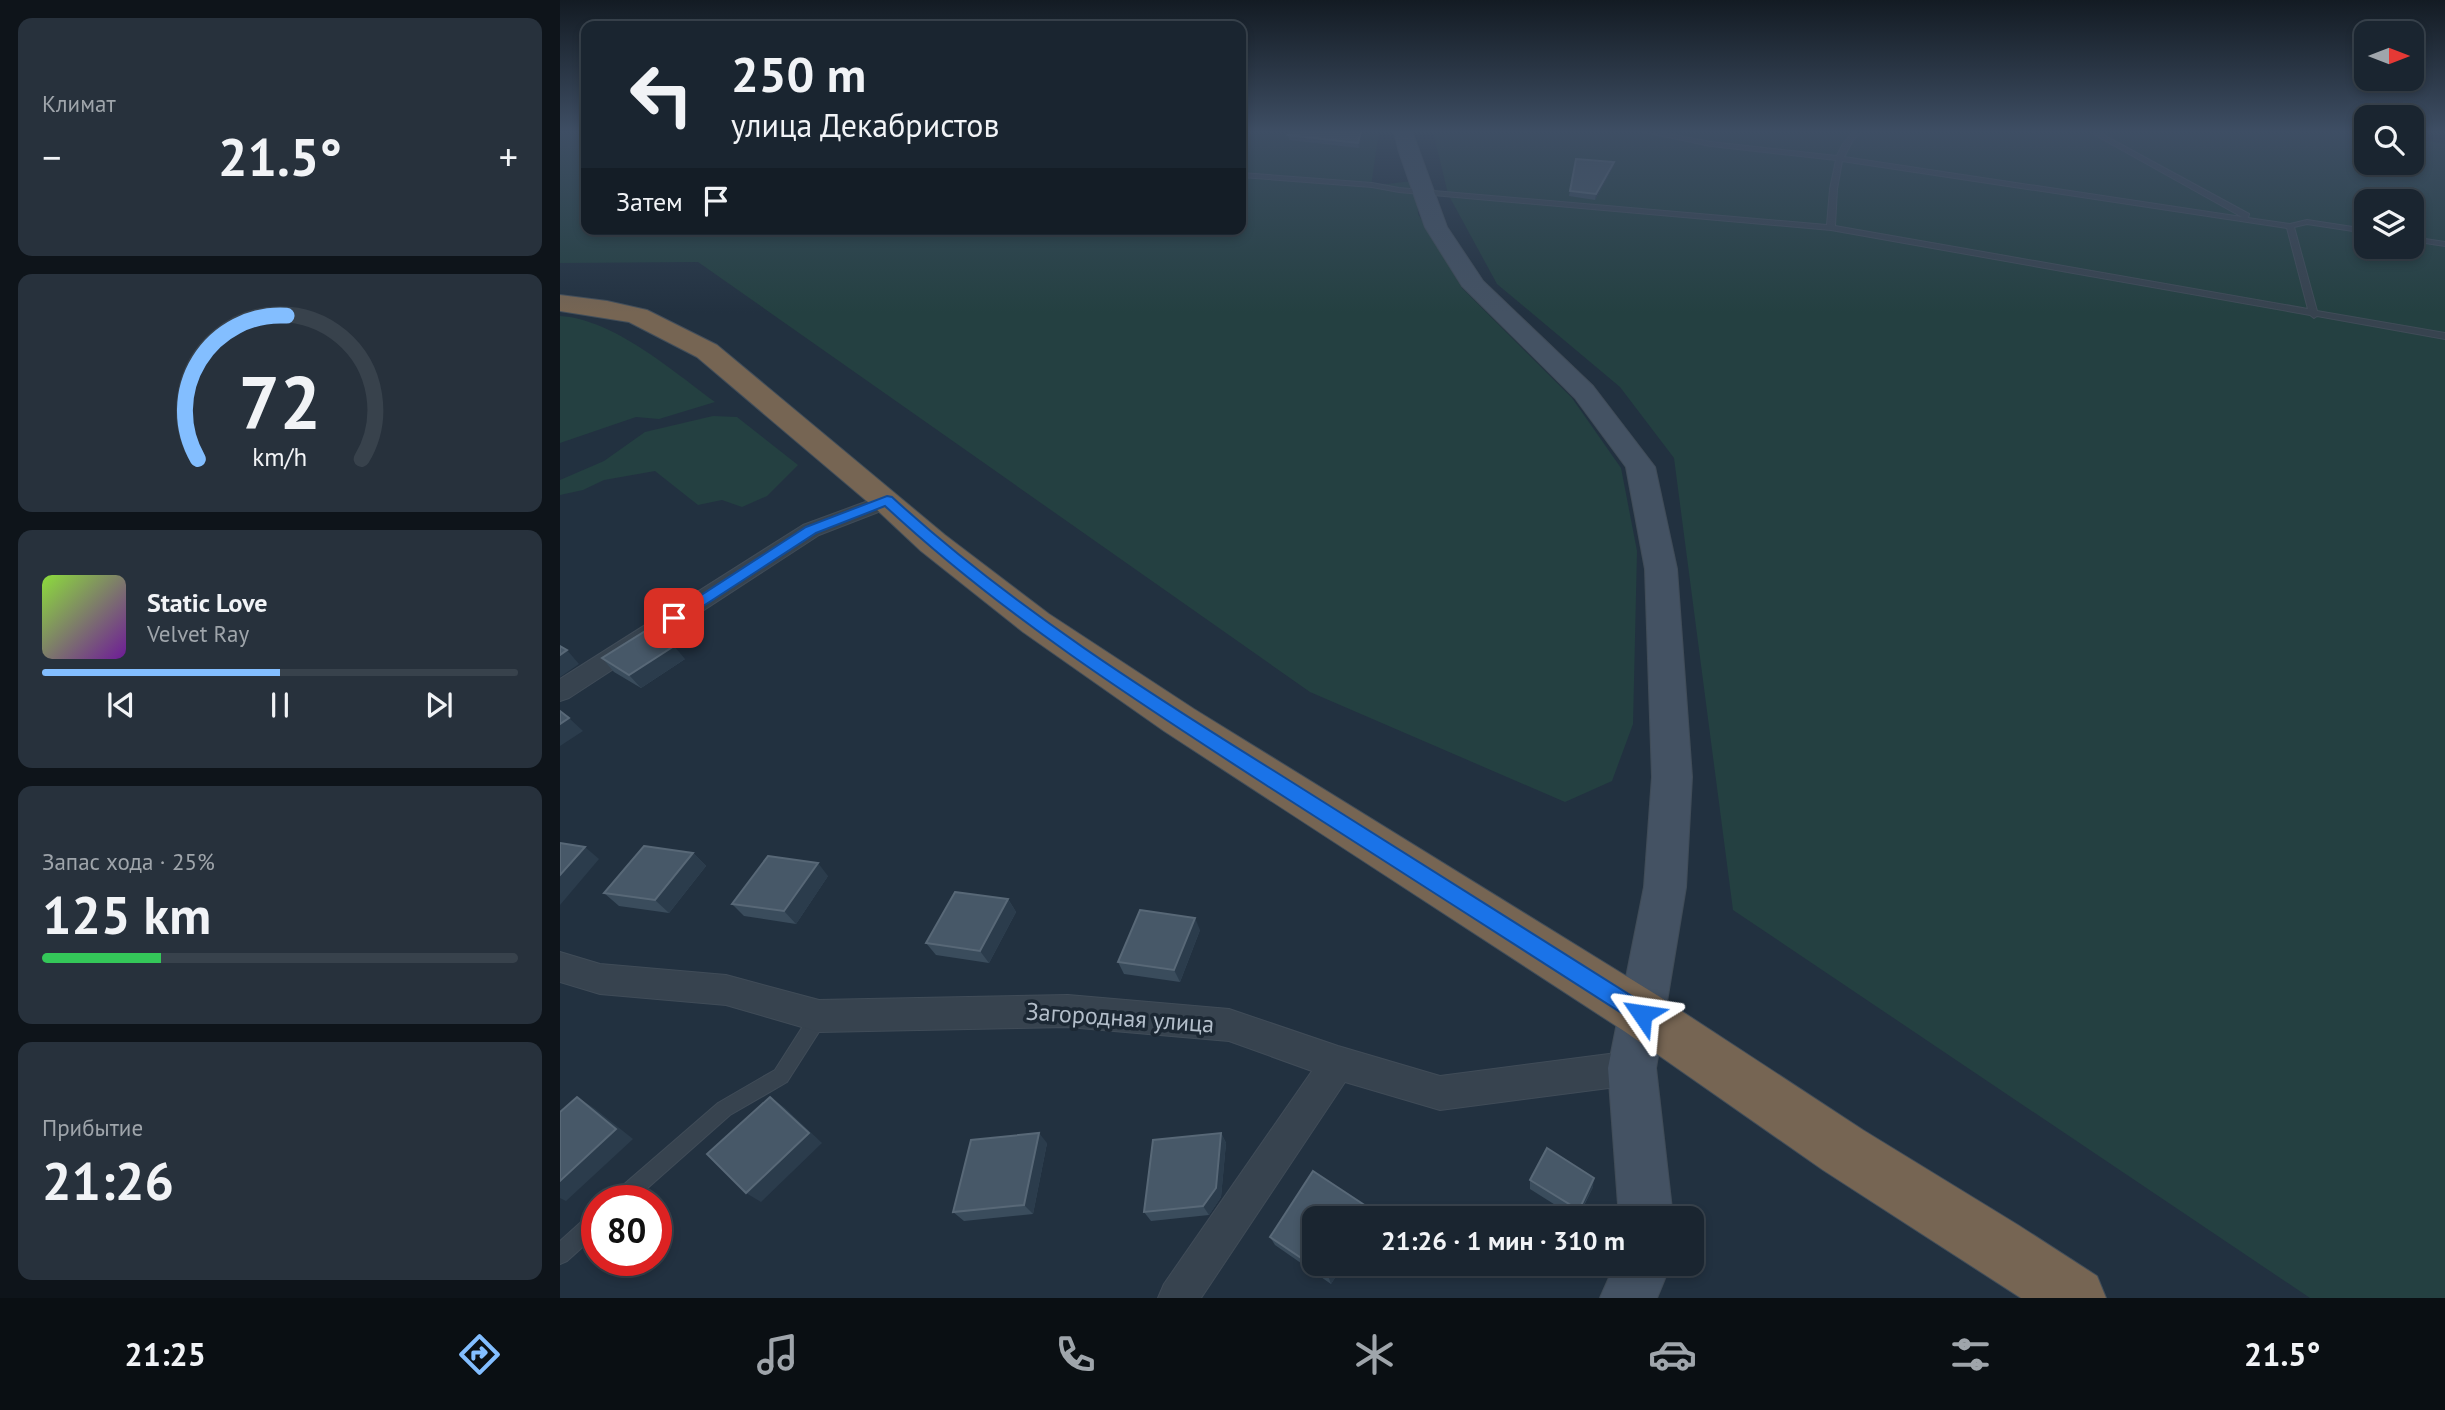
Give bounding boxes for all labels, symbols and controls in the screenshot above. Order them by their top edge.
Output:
north arrow [2354,21,2424,91]
map controls [2354,21,2424,259]
text: 250 m [731,42,866,106]
icon: left [616,49,707,140]
text: Климат [42,89,116,118]
text: улица Декабристов [731,104,999,146]
button: search [2354,105,2424,175]
text: 21.5° [218,123,342,190]
text: − [42,132,61,181]
text: + [499,132,518,181]
icon: arrive [697,182,735,220]
text: Затем [616,185,683,218]
button: layers [2354,189,2424,259]
text: 72 [239,355,321,449]
text: km/h [253,441,307,473]
text: Static Love [147,586,268,619]
pin [644,588,704,648]
icon: arrive [655,599,693,637]
text: Velvet Ray [147,619,249,648]
icon: previous [102,686,140,724]
icon: pause [261,686,299,724]
icon: next [420,686,458,724]
text: Запас хода · 25% [42,847,215,876]
text: 125 km [42,881,211,948]
position arrow [1605,977,1679,1051]
street label: Загородная улица [1025,995,1215,1040]
text: Прибытие [42,1113,143,1142]
text: 21:26 [42,1147,174,1214]
speed limit sign: 80 [581,1185,672,1276]
text: 21:26 · 1 мин · 310 m [1381,1224,1625,1257]
icon: directions [455,1330,504,1379]
icon: music [753,1330,802,1379]
icon: phone [1051,1330,1100,1379]
icon: climate [1350,1330,1399,1379]
icon: car [1648,1330,1697,1379]
icon: filters [1946,1330,1995,1379]
text: 21:25 [125,1333,206,1375]
text: 21.5° [2244,1333,2320,1375]

